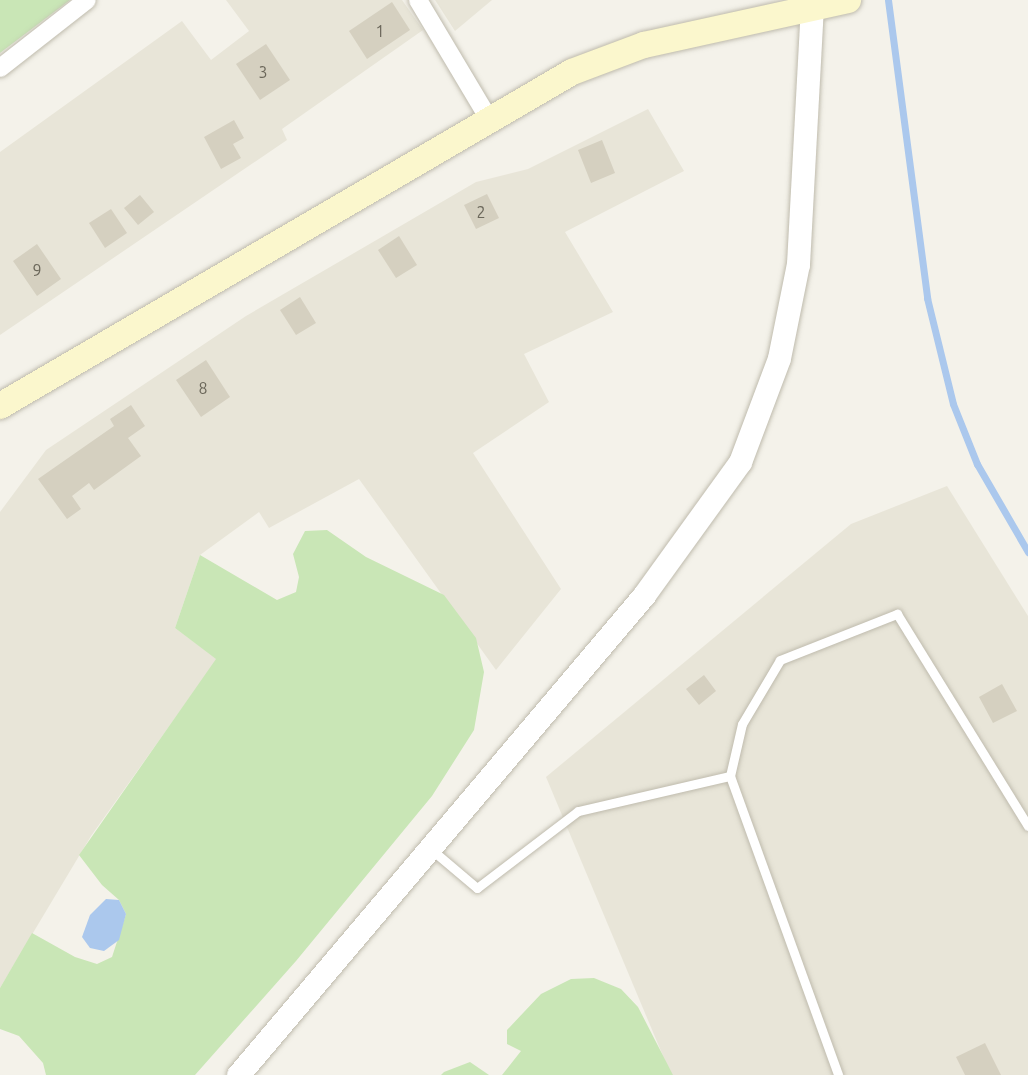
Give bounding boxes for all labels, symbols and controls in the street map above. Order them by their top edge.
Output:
house number: 1 [375,21,385,41]
house number: 3 [258,62,268,82]
house number: 2 [476,202,486,222]
house number: 9 [32,260,42,280]
house number: 8 [198,378,208,398]

